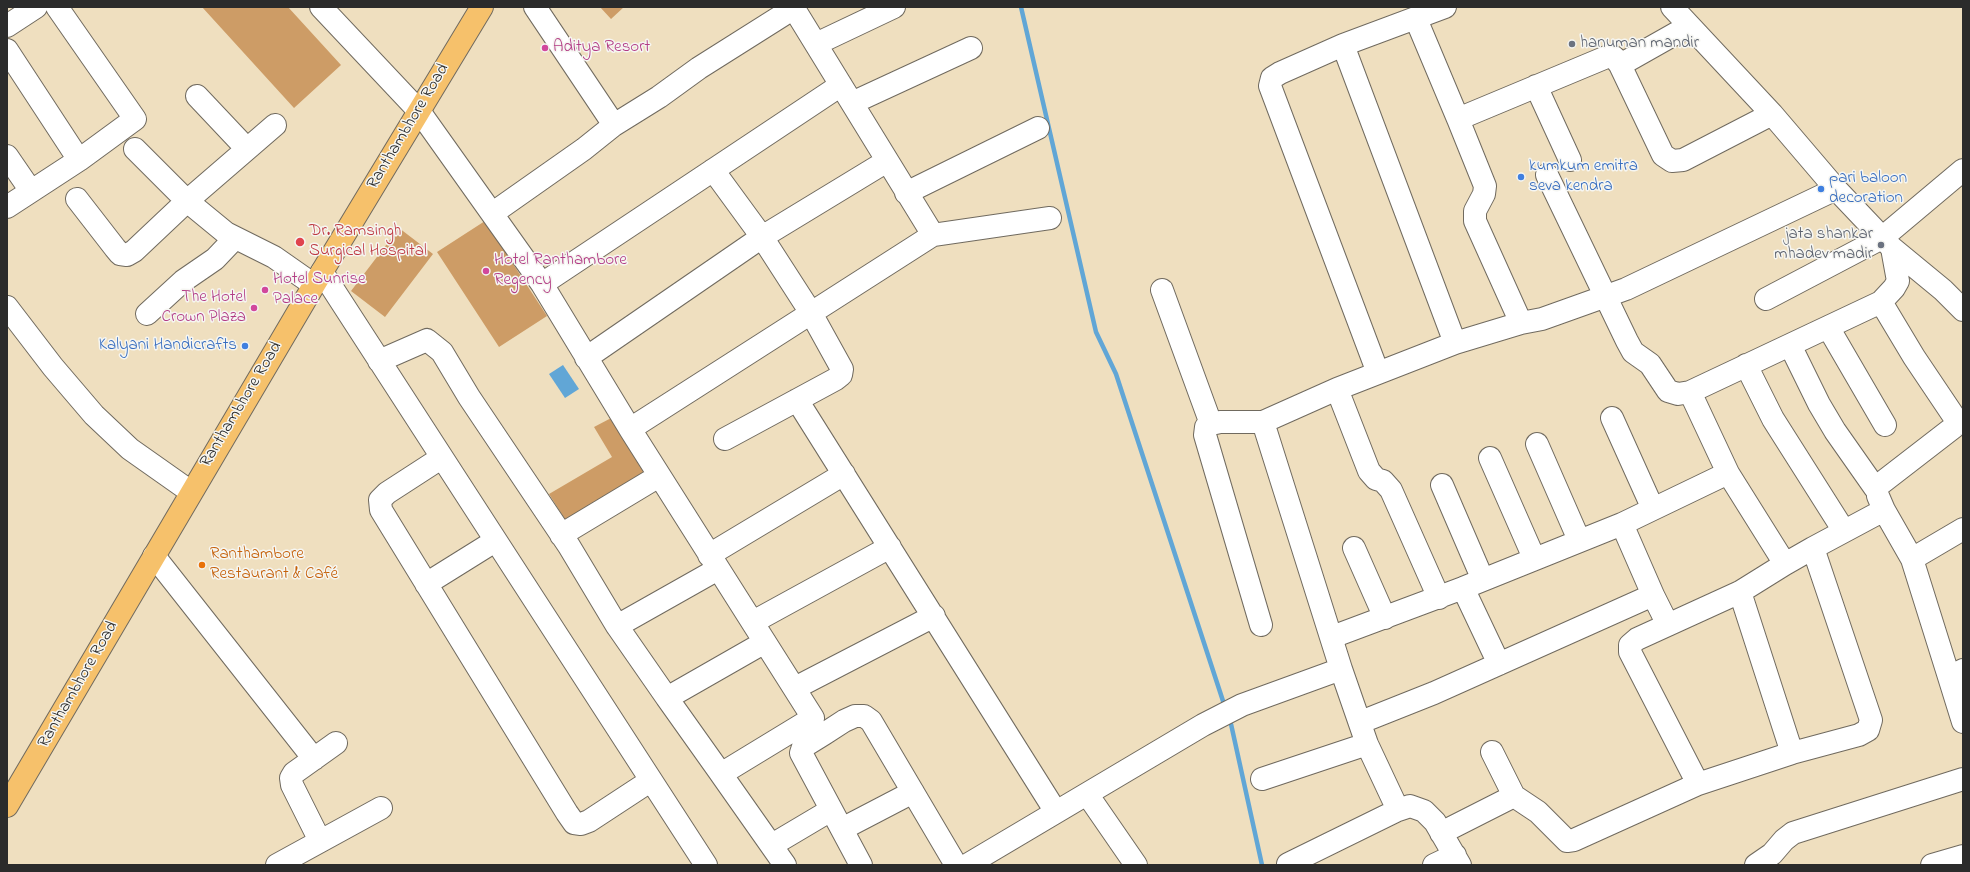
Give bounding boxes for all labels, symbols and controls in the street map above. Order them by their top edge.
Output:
place label: hanuman mandir [1580,34,1699,54]
place label: Aditya Resort [553,38,650,58]
marker: hanuman mandir [1567,39,1577,49]
marker: Aditya Resort [540,43,550,53]
street label: Ranthambhore Road [364,61,454,193]
place label: kumkum emitra seva kendra [1529,157,1638,197]
place label: pari baloon decoration [1829,169,1907,209]
marker: kumkum emitra seva kendra [1516,172,1526,182]
marker: pari baloon decoration [1816,184,1826,194]
place label: Dr. Ramsingh Surgical Hospital [309,222,427,262]
place label: jata shankar mhadev madir [1774,225,1873,265]
marker: Dr. Ramsingh Surgical Hospital [294,236,306,248]
marker: jata shankar mhadev madir [1876,240,1886,250]
place label: Hotel Ranthambore Regency [494,251,627,291]
marker: Hotel Ranthambore Regency [481,266,491,276]
place label: Hotel Sunrise Palace [273,270,366,310]
marker: Hotel Sunrise Palace [260,285,270,295]
place label: The Hotel Crown Plaza [162,288,246,328]
marker: The Hotel Crown Plaza [249,303,259,313]
place label: Kalyani Handicrafts [99,336,237,356]
street label: Ranthambhore Road [197,339,287,471]
marker: Kalyani Handicrafts [240,341,250,351]
place label: Ranthambore Restaurant & Café [210,545,338,585]
marker: Ranthambore Restaurant & Café [197,560,207,570]
street label: Ranthambhore Road [35,618,123,752]

